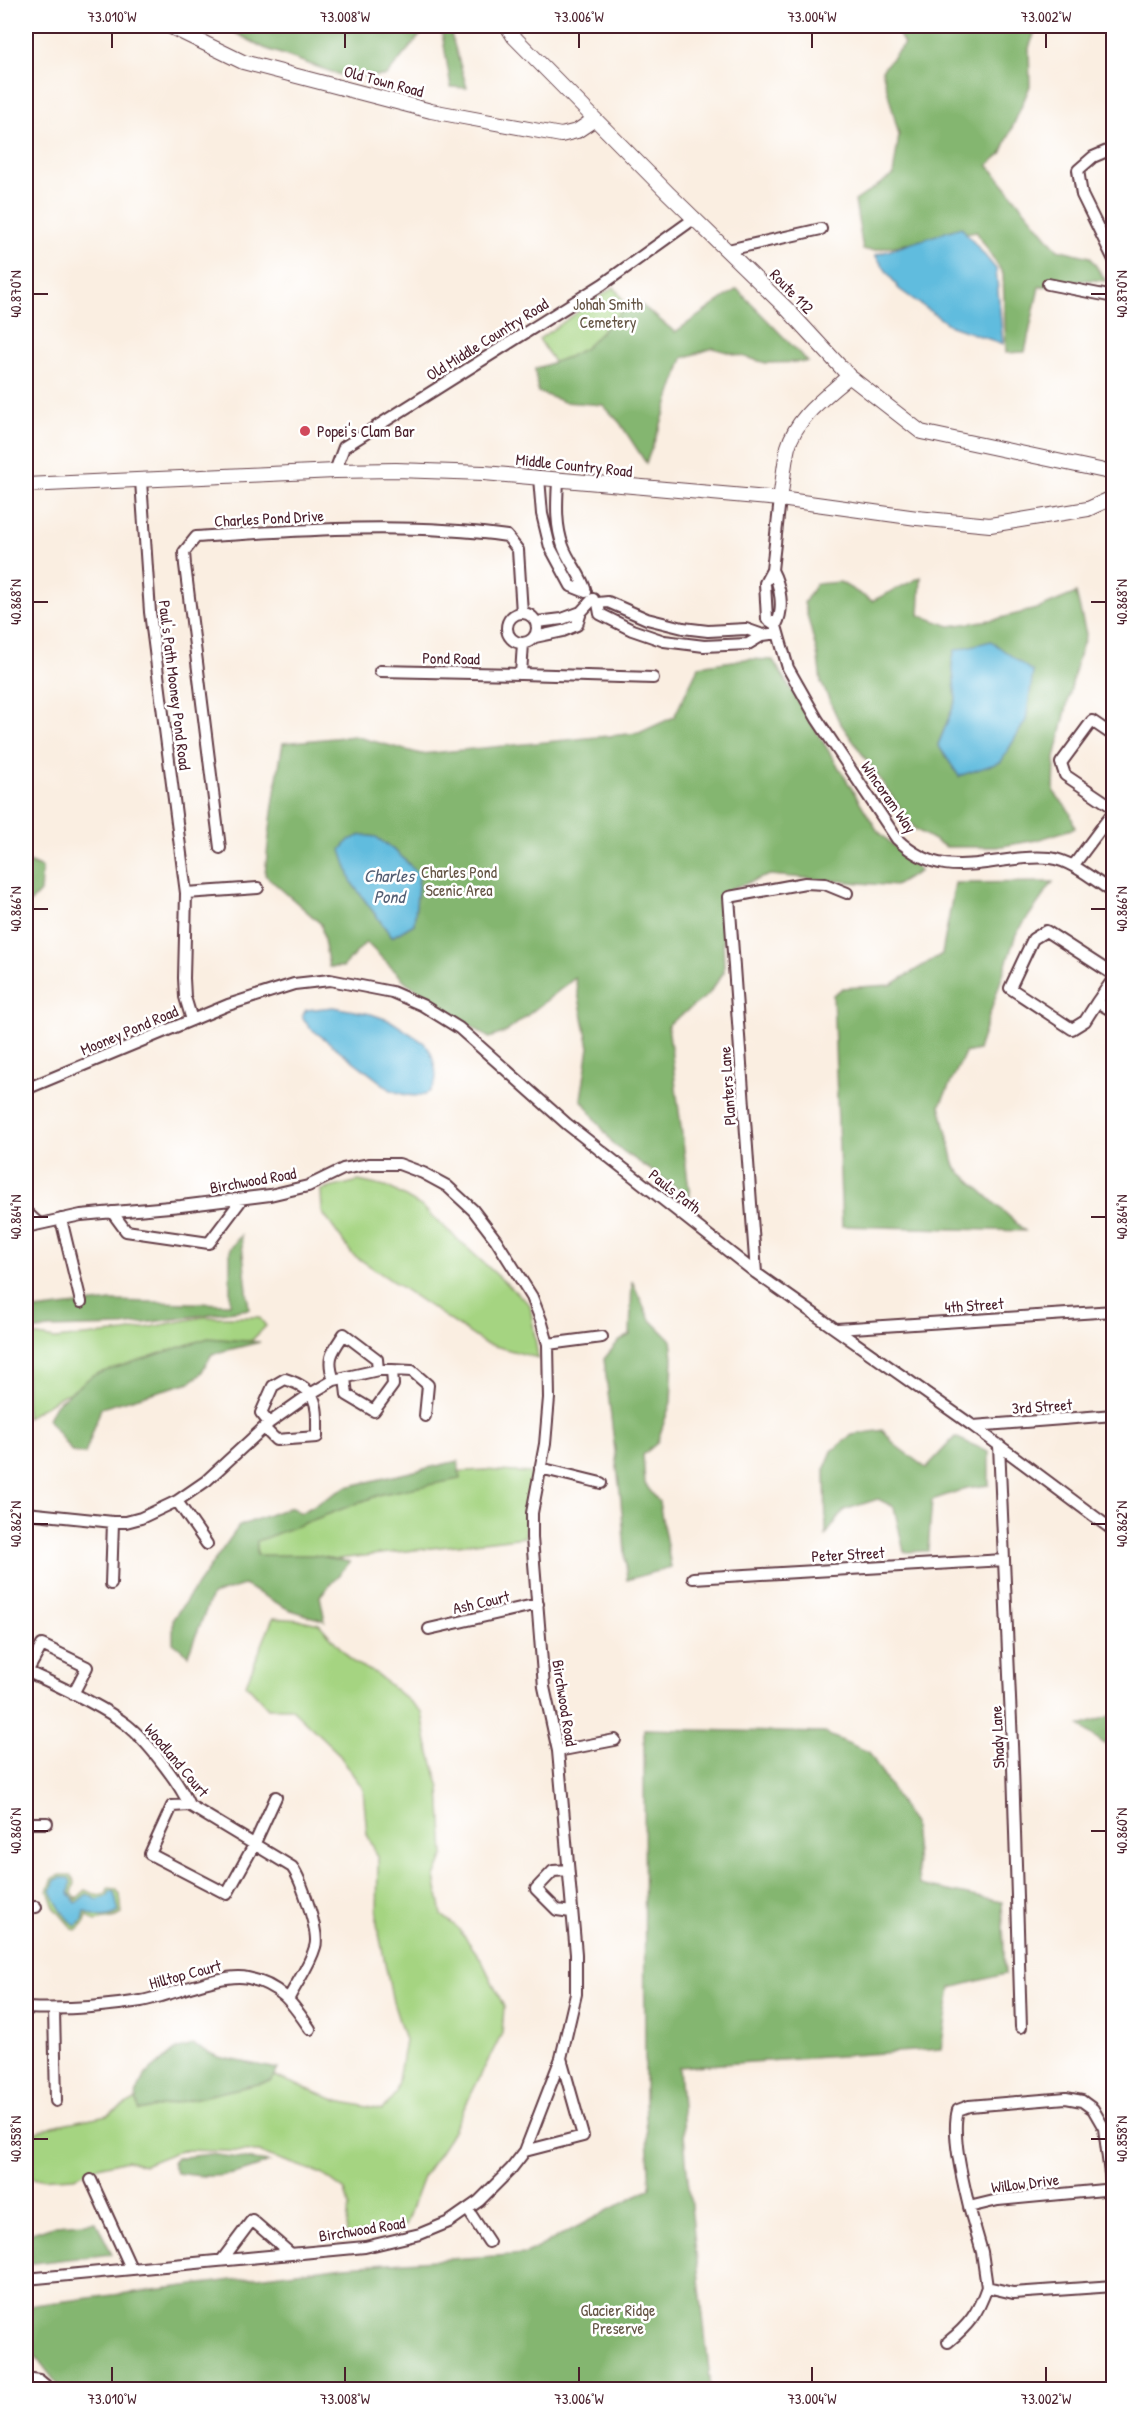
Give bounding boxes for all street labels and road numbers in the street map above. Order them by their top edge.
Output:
street label: Old Town Road [342,60,426,102]
street label: Route 112 [765,264,819,319]
street label: Old Middle Country Road [422,293,552,385]
street label: Middle Country Road [515,448,633,482]
street label: Charles Pond Drive [214,504,325,532]
street label: Paul's Path Mooney Pond Road [154,599,196,771]
street label: Pond Road [422,646,480,670]
street label: Wincoram Way [856,757,922,838]
street label: Mooney Pond Road [77,1000,181,1060]
street label: Planters Lane [713,1045,741,1126]
street label: Birchwood Road [208,1162,298,1198]
street label: Pauls Path [644,1164,706,1219]
street label: 4th Street [944,1292,1005,1318]
street label: 3rd Street [1011,1393,1073,1419]
street label: Peter Street [811,1541,886,1567]
street label: Ash Court [450,1585,512,1619]
street label: Birchwood Road [547,1658,583,1748]
street label: Shady Lane [984,1704,1010,1769]
street label: Woodland Court [140,1718,215,1802]
street label: Hilltop Court [147,1954,224,1994]
street label: Willow Drive [990,2168,1061,2198]
street label: Birchwood Road [317,2211,407,2247]

